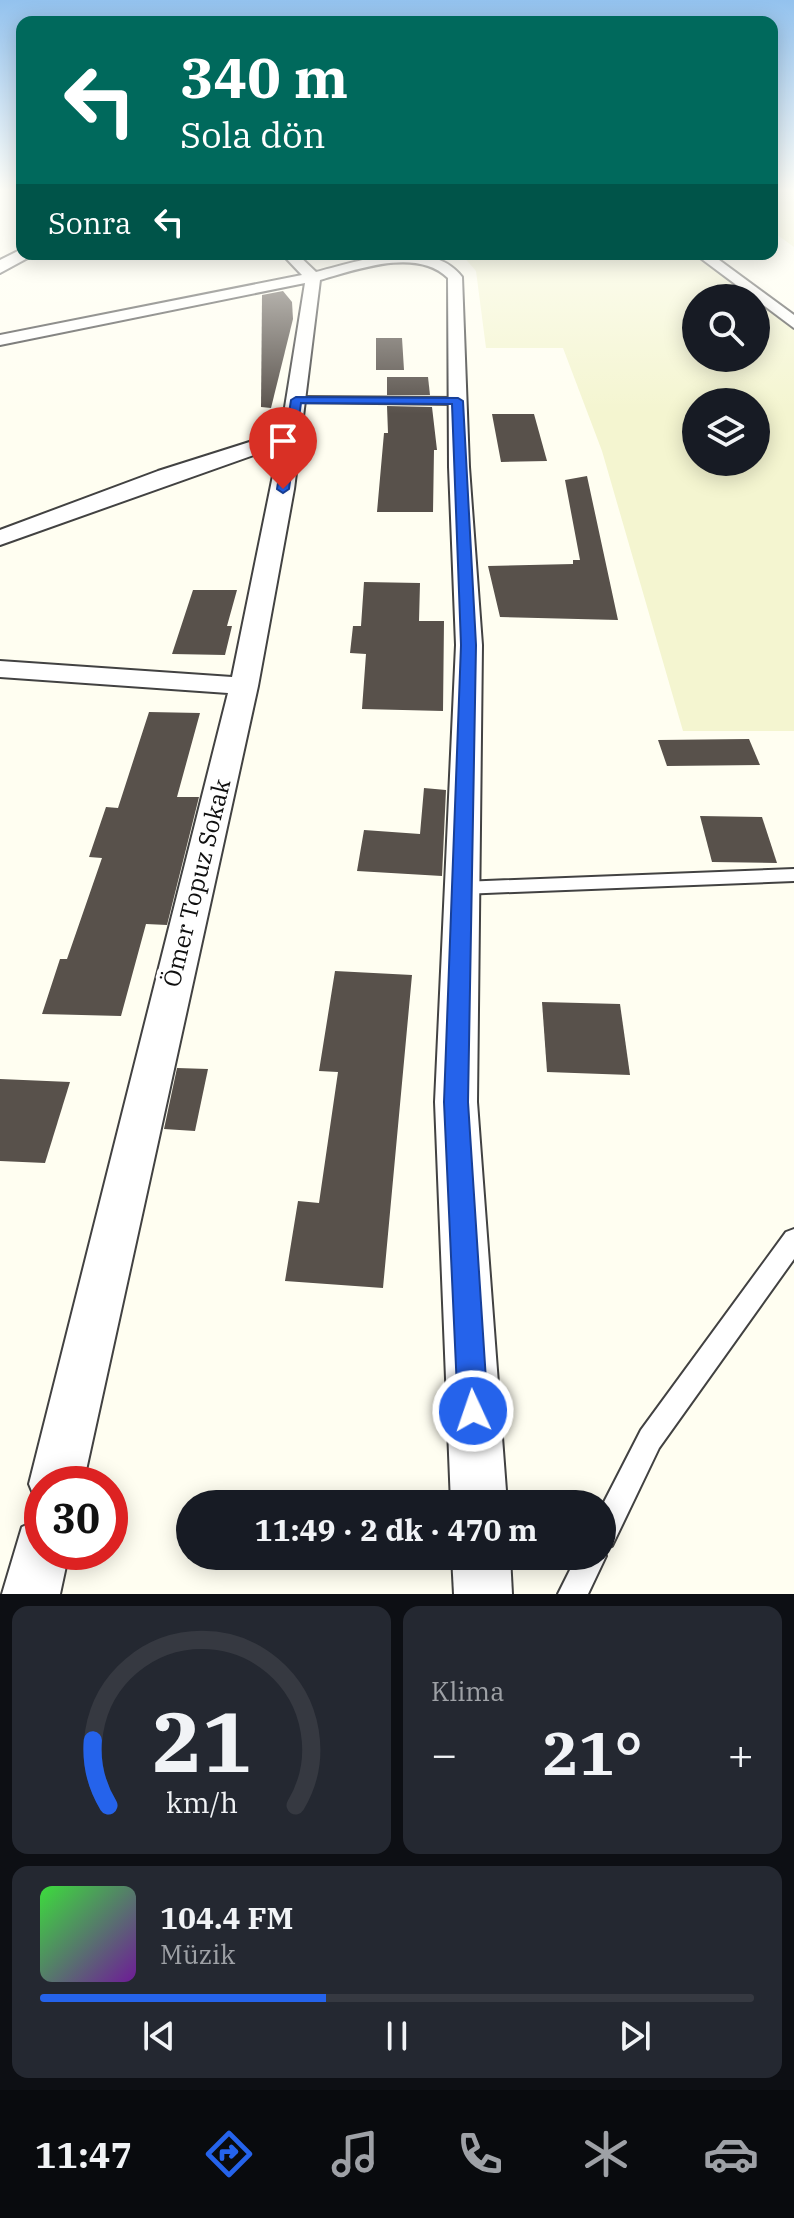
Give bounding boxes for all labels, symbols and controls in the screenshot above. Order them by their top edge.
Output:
text: 340 m [180,41,348,113]
icon: left [48,48,152,152]
text: Sola dön [180,111,325,158]
icon: left [147,200,191,244]
text: Sonra [48,203,131,242]
map controls [682,284,770,476]
button: search [682,284,770,372]
button: layers [682,388,770,476]
pin [249,407,317,489]
icon: arrive [261,419,305,463]
street label: Ömer Topuz Sokak [155,775,237,990]
position arrow [431,1369,515,1453]
speed limit sign: 30 [24,1466,128,1570]
text: 11:49 · 2 dk · 470 m [255,1510,537,1549]
text: Klima [431,1674,504,1708]
text: 21 [152,1687,251,1795]
text: 21° [542,1713,643,1792]
text: − [431,1725,457,1782]
text: + [728,1725,754,1782]
text: km/h [165,1784,238,1821]
text: 104.4 FM [160,1898,293,1937]
text: Müzik [160,1937,235,1971]
icon: previous [137,2014,181,2058]
icon: pause [375,2014,419,2058]
icon: next [613,2014,657,2058]
icon: directions [201,2126,257,2182]
icon: music [327,2126,383,2182]
icon: phone [452,2126,508,2182]
icon: climate [578,2126,634,2182]
icon: car [703,2126,759,2182]
text: 11:47 [35,2131,132,2178]

